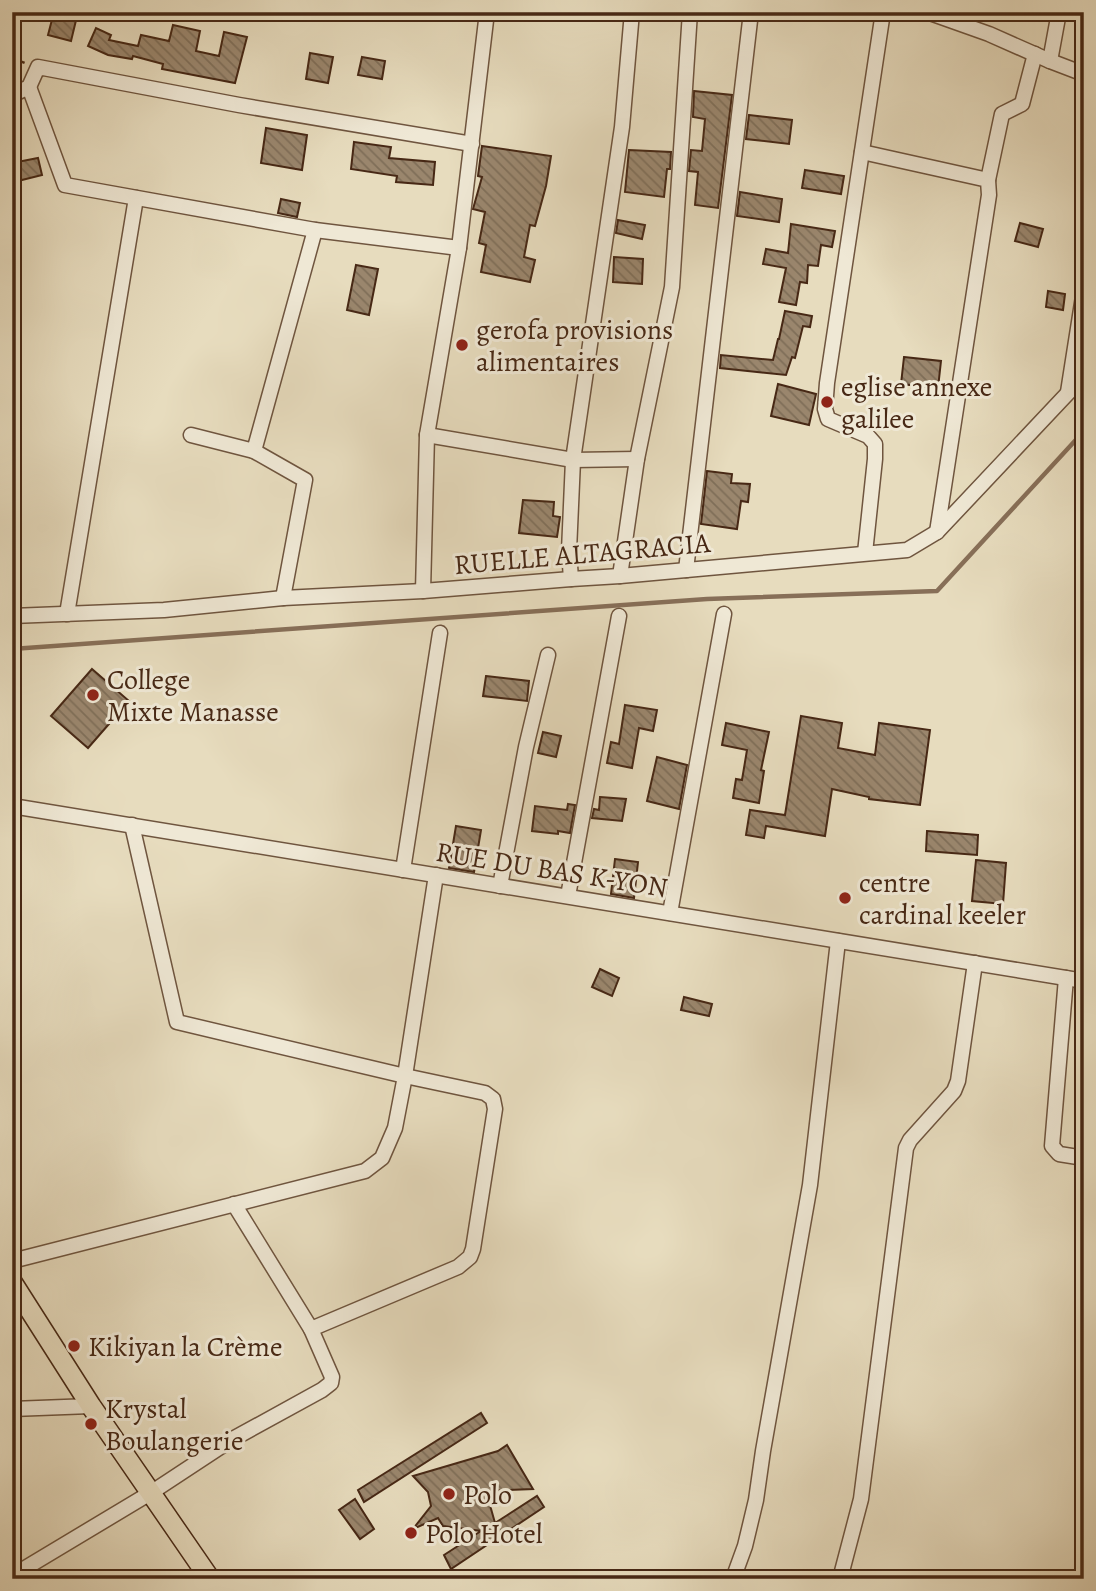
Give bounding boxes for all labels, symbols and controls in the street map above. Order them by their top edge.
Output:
place label: gerofa provisions alimentaires [476,311,673,381]
marker: gerofa provisions alimentaires [454,337,470,353]
place label: eglise annexe galilee [841,368,992,438]
marker: eglise annexe galilee [819,394,835,410]
street label: RUELLE ALTAGRACIA [452,524,712,584]
place label: College Mixte Manasse [107,661,279,731]
marker: College Mixte Manasse [85,687,101,703]
street label: RUE DU BAS K-YON [433,833,671,907]
place label: centre cardinal keeler [859,864,1027,934]
marker: centre cardinal keeler [837,890,853,906]
place label: Kikiyan la Crème [88,1328,283,1366]
marker: Kikiyan la Crème [66,1338,82,1354]
place label: Krystal Boulangerie [105,1390,244,1460]
marker: Krystal Boulangerie [83,1416,99,1432]
place label: Polo [463,1476,512,1514]
marker: Polo [441,1486,457,1502]
place label: Polo Hotel [425,1515,543,1553]
marker: Polo Hotel [403,1525,419,1541]

